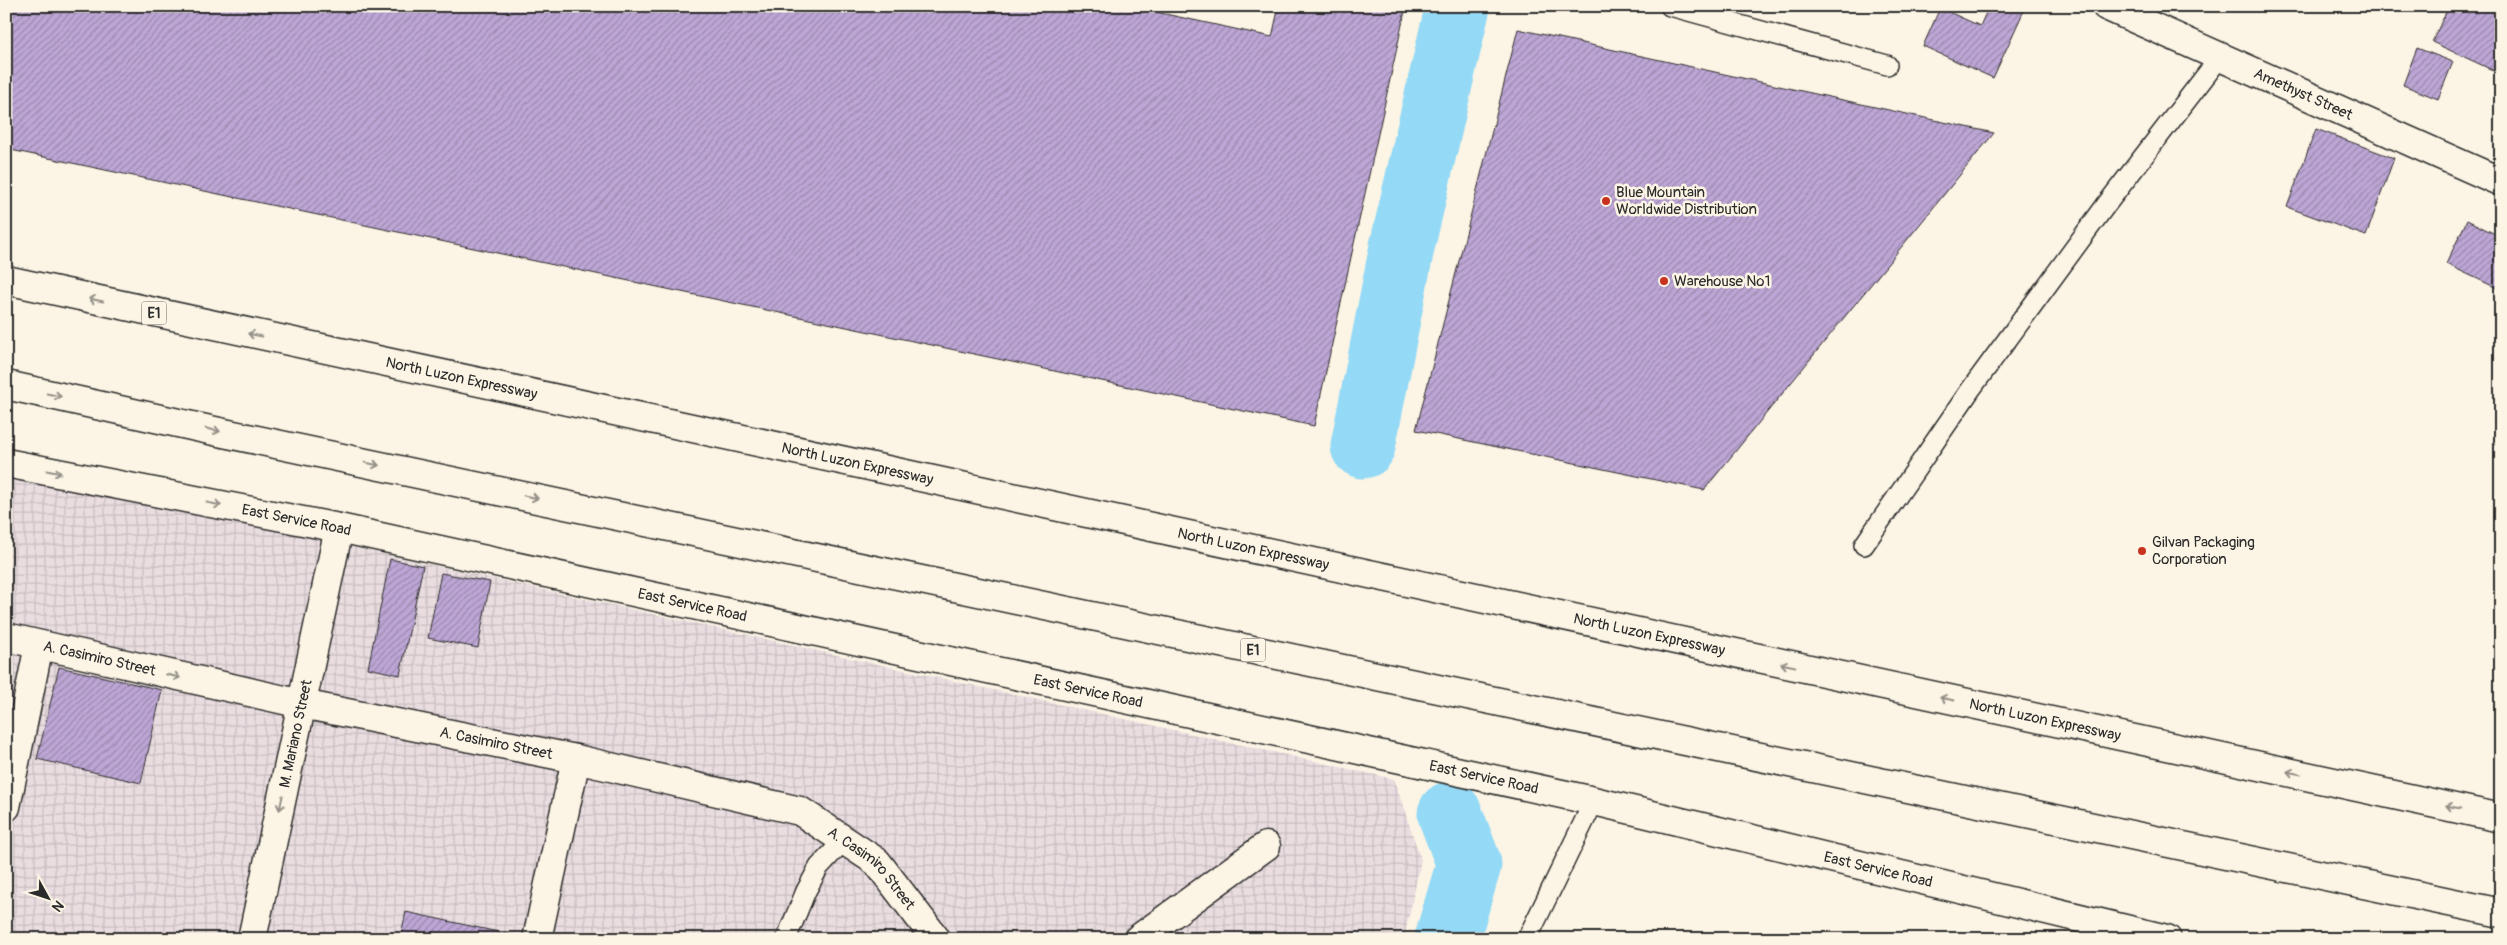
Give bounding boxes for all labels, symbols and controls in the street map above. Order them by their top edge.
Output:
street label: Amethyst Street [2251,64,2357,125]
place label: Blue Mountain Worldwide Distribution [1616,183,1757,219]
marker: Blue Mountain Worldwide Distribution [1600,195,1612,207]
place label: Warehouse №1 [1674,272,1770,291]
marker: Warehouse №1 [1658,275,1670,287]
one-way arrow [89,295,105,304]
road number: E1 [142,302,166,324]
one-way arrow [248,330,264,339]
street label: North Luzon Expressway [384,353,540,404]
one-way arrow [45,391,61,400]
one-way arrow [204,426,220,435]
street label: North Luzon Expressway [780,438,936,489]
one-way arrow [363,460,379,469]
one-way arrow [46,468,62,478]
one-way arrow [522,493,538,502]
one-way arrow [205,499,221,509]
street label: East Service Road [240,500,353,540]
street label: North Luzon Expressway [1176,523,1331,575]
place label: Gilvan Packaging Corporation [2152,533,2255,569]
marker: Gilvan Packaging Corporation [2136,545,2148,557]
street label: East Service Road [636,584,749,626]
street label: North Luzon Expressway [1572,609,1727,660]
street label: A. Casimiro Street [42,636,159,680]
road number: E1 [1240,638,1266,662]
one-way arrow [1781,659,1797,669]
street label: East Service Road [1032,670,1145,712]
one-way arrow [165,671,181,681]
street label: M. Mariano Street [275,677,316,789]
one-way arrow [1940,693,1956,703]
street label: North Luzon Expressway [1968,694,2123,745]
street label: A. Casimiro Street [438,722,555,764]
street label: East Service Road [1428,756,1540,798]
one-way arrow [2287,768,2303,777]
one-way arrow [275,795,285,811]
one-way arrow [2446,802,2462,811]
street label: A. Casimiro Street [824,823,920,914]
street label: East Service Road [1822,847,1935,892]
north arrow [22,872,72,922]
text: N [48,897,67,915]

